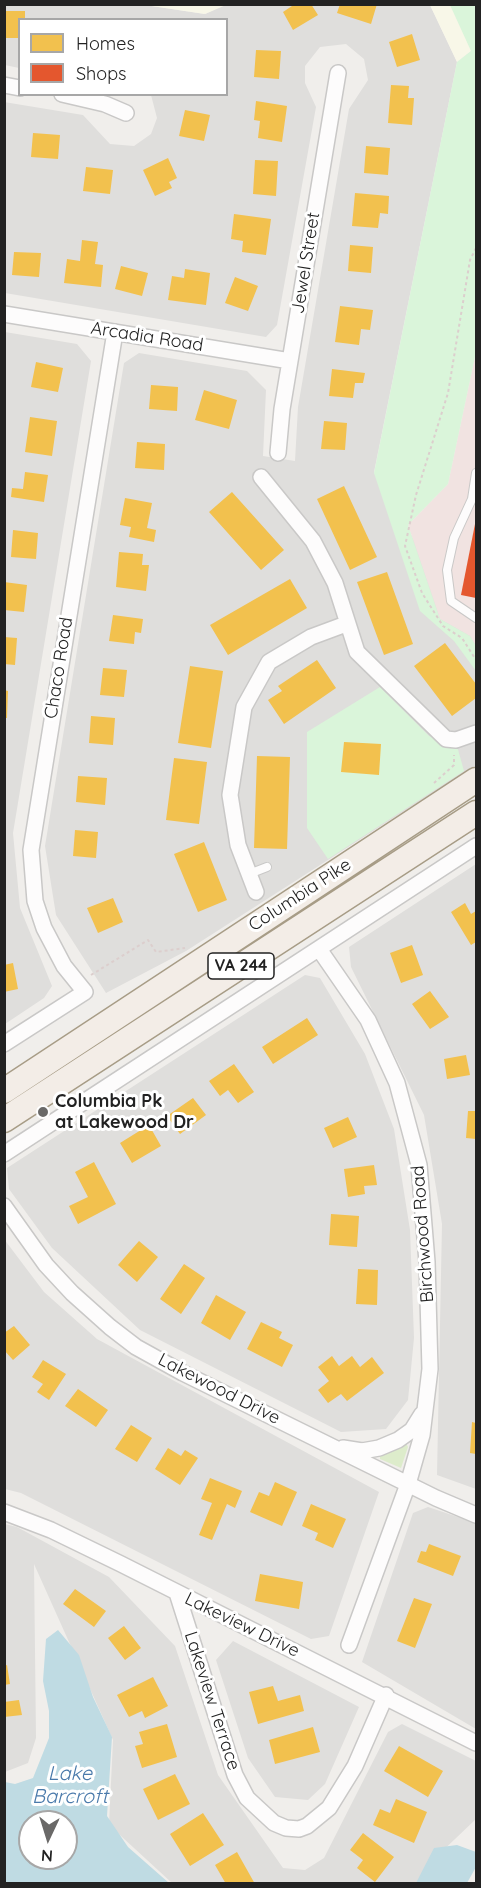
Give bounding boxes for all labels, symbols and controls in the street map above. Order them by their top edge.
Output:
legend [18,18,228,96]
text: Homes [76,32,135,55]
text: Shops [76,62,127,85]
street label: Jewel Street [287,211,325,315]
street label: Arcadia Road [89,317,205,357]
street label: Chaco Road [40,616,78,720]
street label: Columbia Pike [245,854,355,936]
road number: VA 244 [208,953,274,979]
place label: Columbia Pk at Lakewood Dr [55,1091,194,1134]
marker: Columbia Pk at Lakewood Dr [36,1105,50,1119]
street label: Birchwood Road [407,1165,439,1303]
street label: Lakewood Drive [154,1349,284,1429]
street label: Lakeview Drive [181,1588,303,1662]
street label: Lakeview Terrace [179,1629,245,1773]
water label: Lake Barcroft [32,1762,108,1809]
north arrow [18,1810,78,1870]
text: N [40,1846,53,1866]

